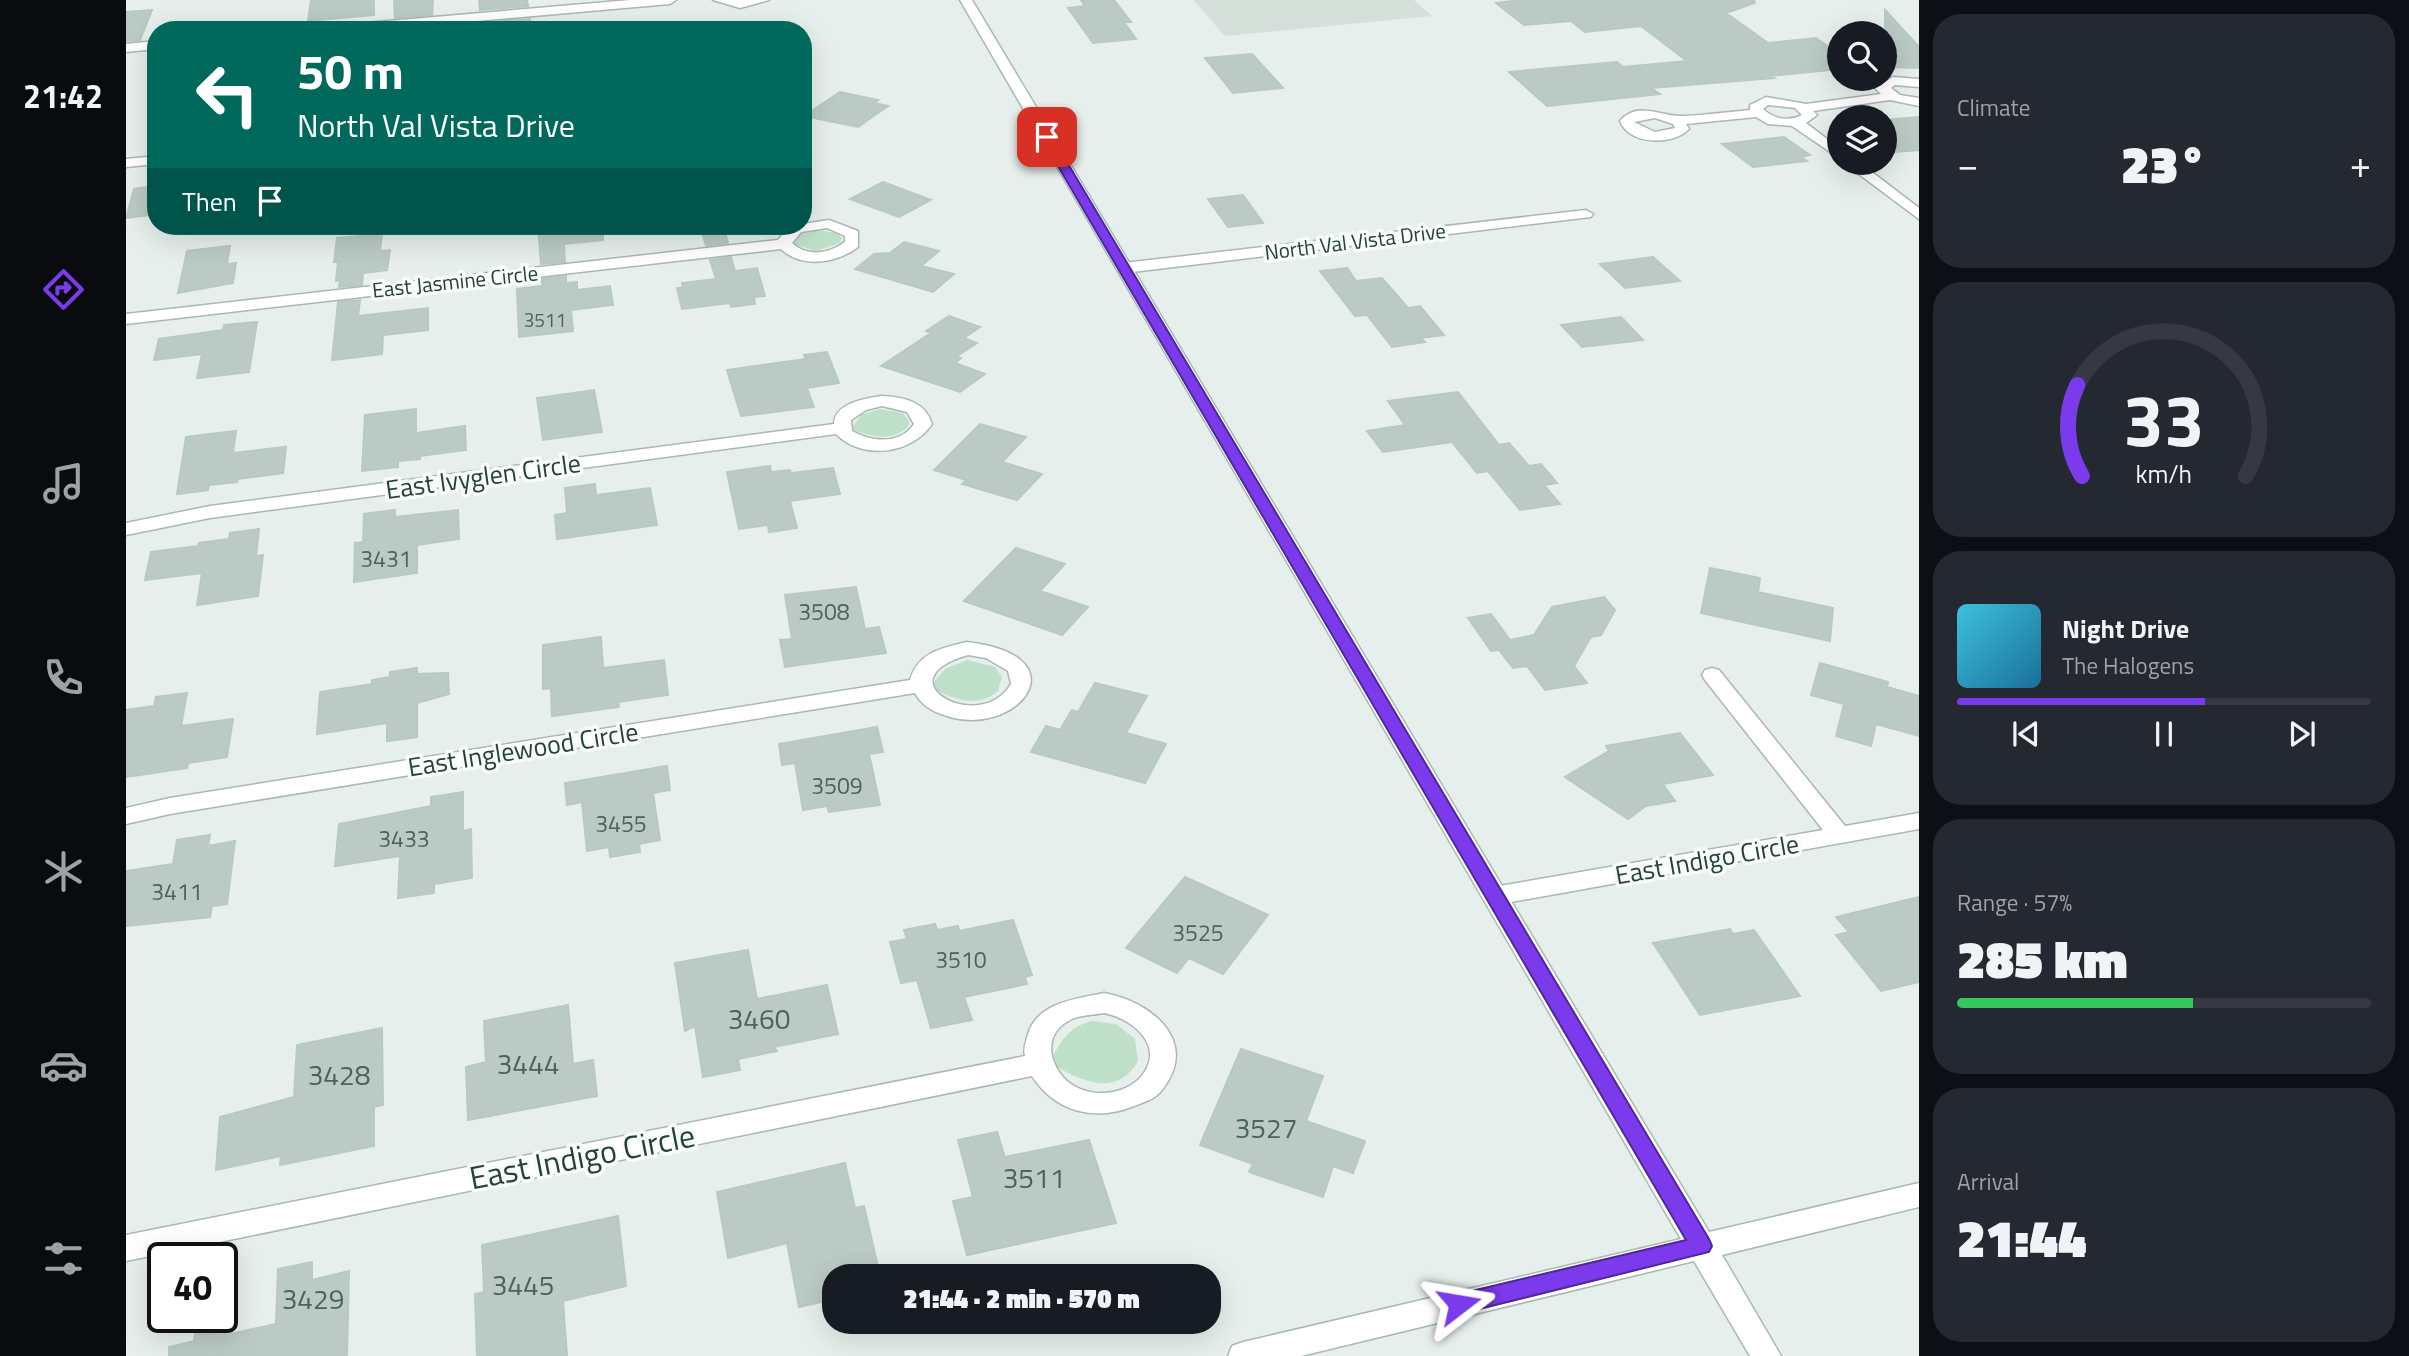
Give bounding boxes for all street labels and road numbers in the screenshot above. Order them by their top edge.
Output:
street label: North Val Vista Drive [1263,214,1447,268]
street label: East Jasmine Circle [370,256,540,306]
street label: East Ivyglen Circle [383,443,583,509]
street label: East Inglewood Circle [405,712,641,786]
street label: East Indigo Circle [1612,824,1802,894]
street label: East Indigo Circle [465,1111,699,1201]

